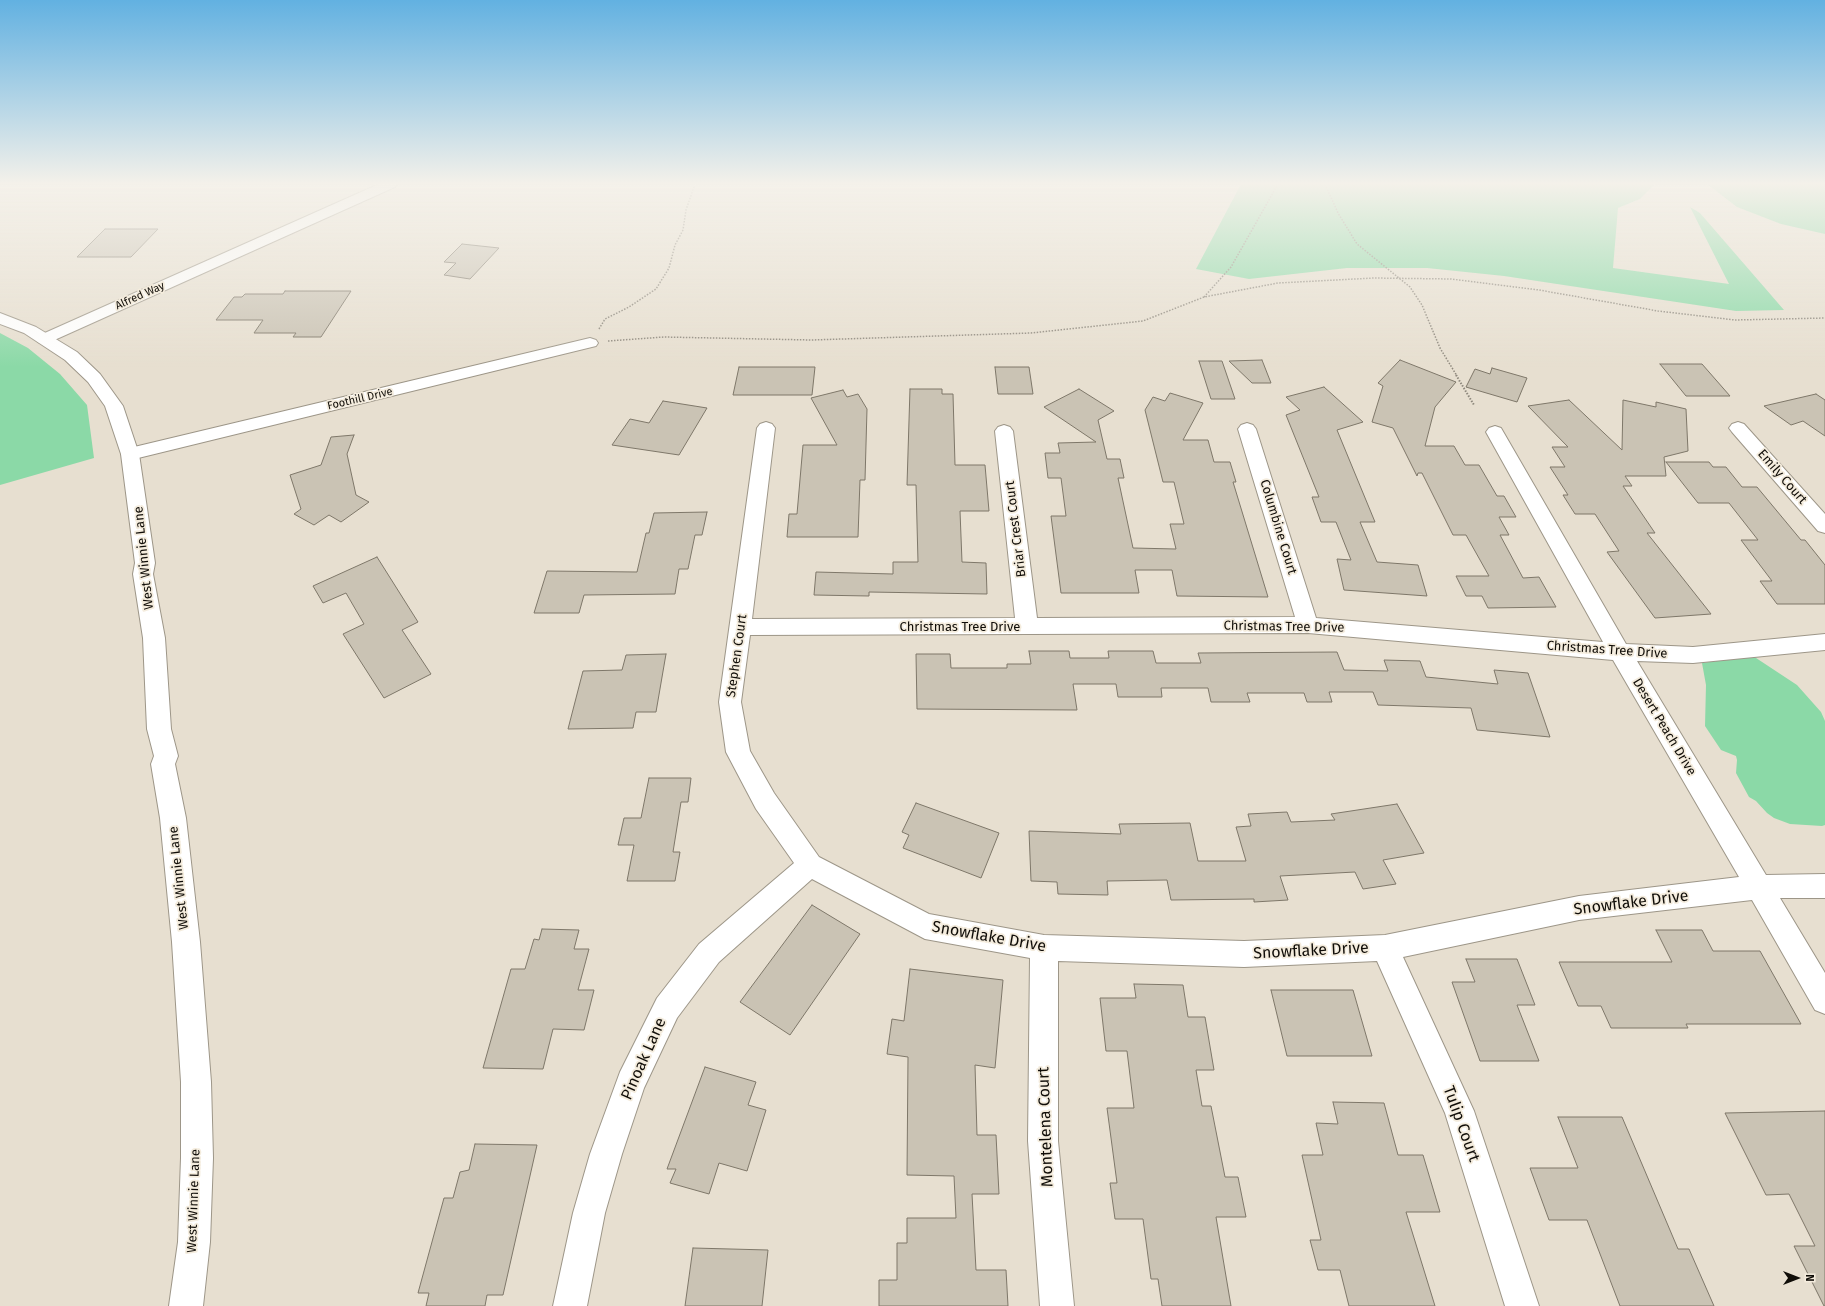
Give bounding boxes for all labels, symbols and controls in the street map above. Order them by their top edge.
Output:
street label: Alfred Way [113,279,167,313]
street label: Foothill Drive [326,385,394,413]
street label: Emily Court [1754,447,1810,507]
street label: Columbine Court [1256,478,1300,576]
street label: Briar Crest Court [1002,480,1030,578]
street label: West Winnie Lane [131,506,157,610]
street label: Stephen Court [723,613,751,699]
street label: Christmas Tree Drive [1223,618,1345,636]
street label: Christmas Tree Drive [900,619,1020,635]
street label: Christmas Tree Drive [1546,638,1668,662]
street label: Desert Peach Drive [1629,676,1699,778]
street label: West Winnie Lane [166,826,192,930]
street label: Snowflake Drive [1572,886,1690,920]
street label: Snowflake Drive [930,918,1048,956]
street label: Snowflake Drive [1253,938,1369,964]
street label: Pinoak Lane [617,1015,671,1103]
street label: Montelena Court [1034,1067,1058,1187]
street label: Tulip Court [1438,1084,1484,1164]
street label: West Winnie Lane [184,1149,204,1253]
north arrow [1777,1258,1817,1298]
text: N [1803,1274,1816,1282]

